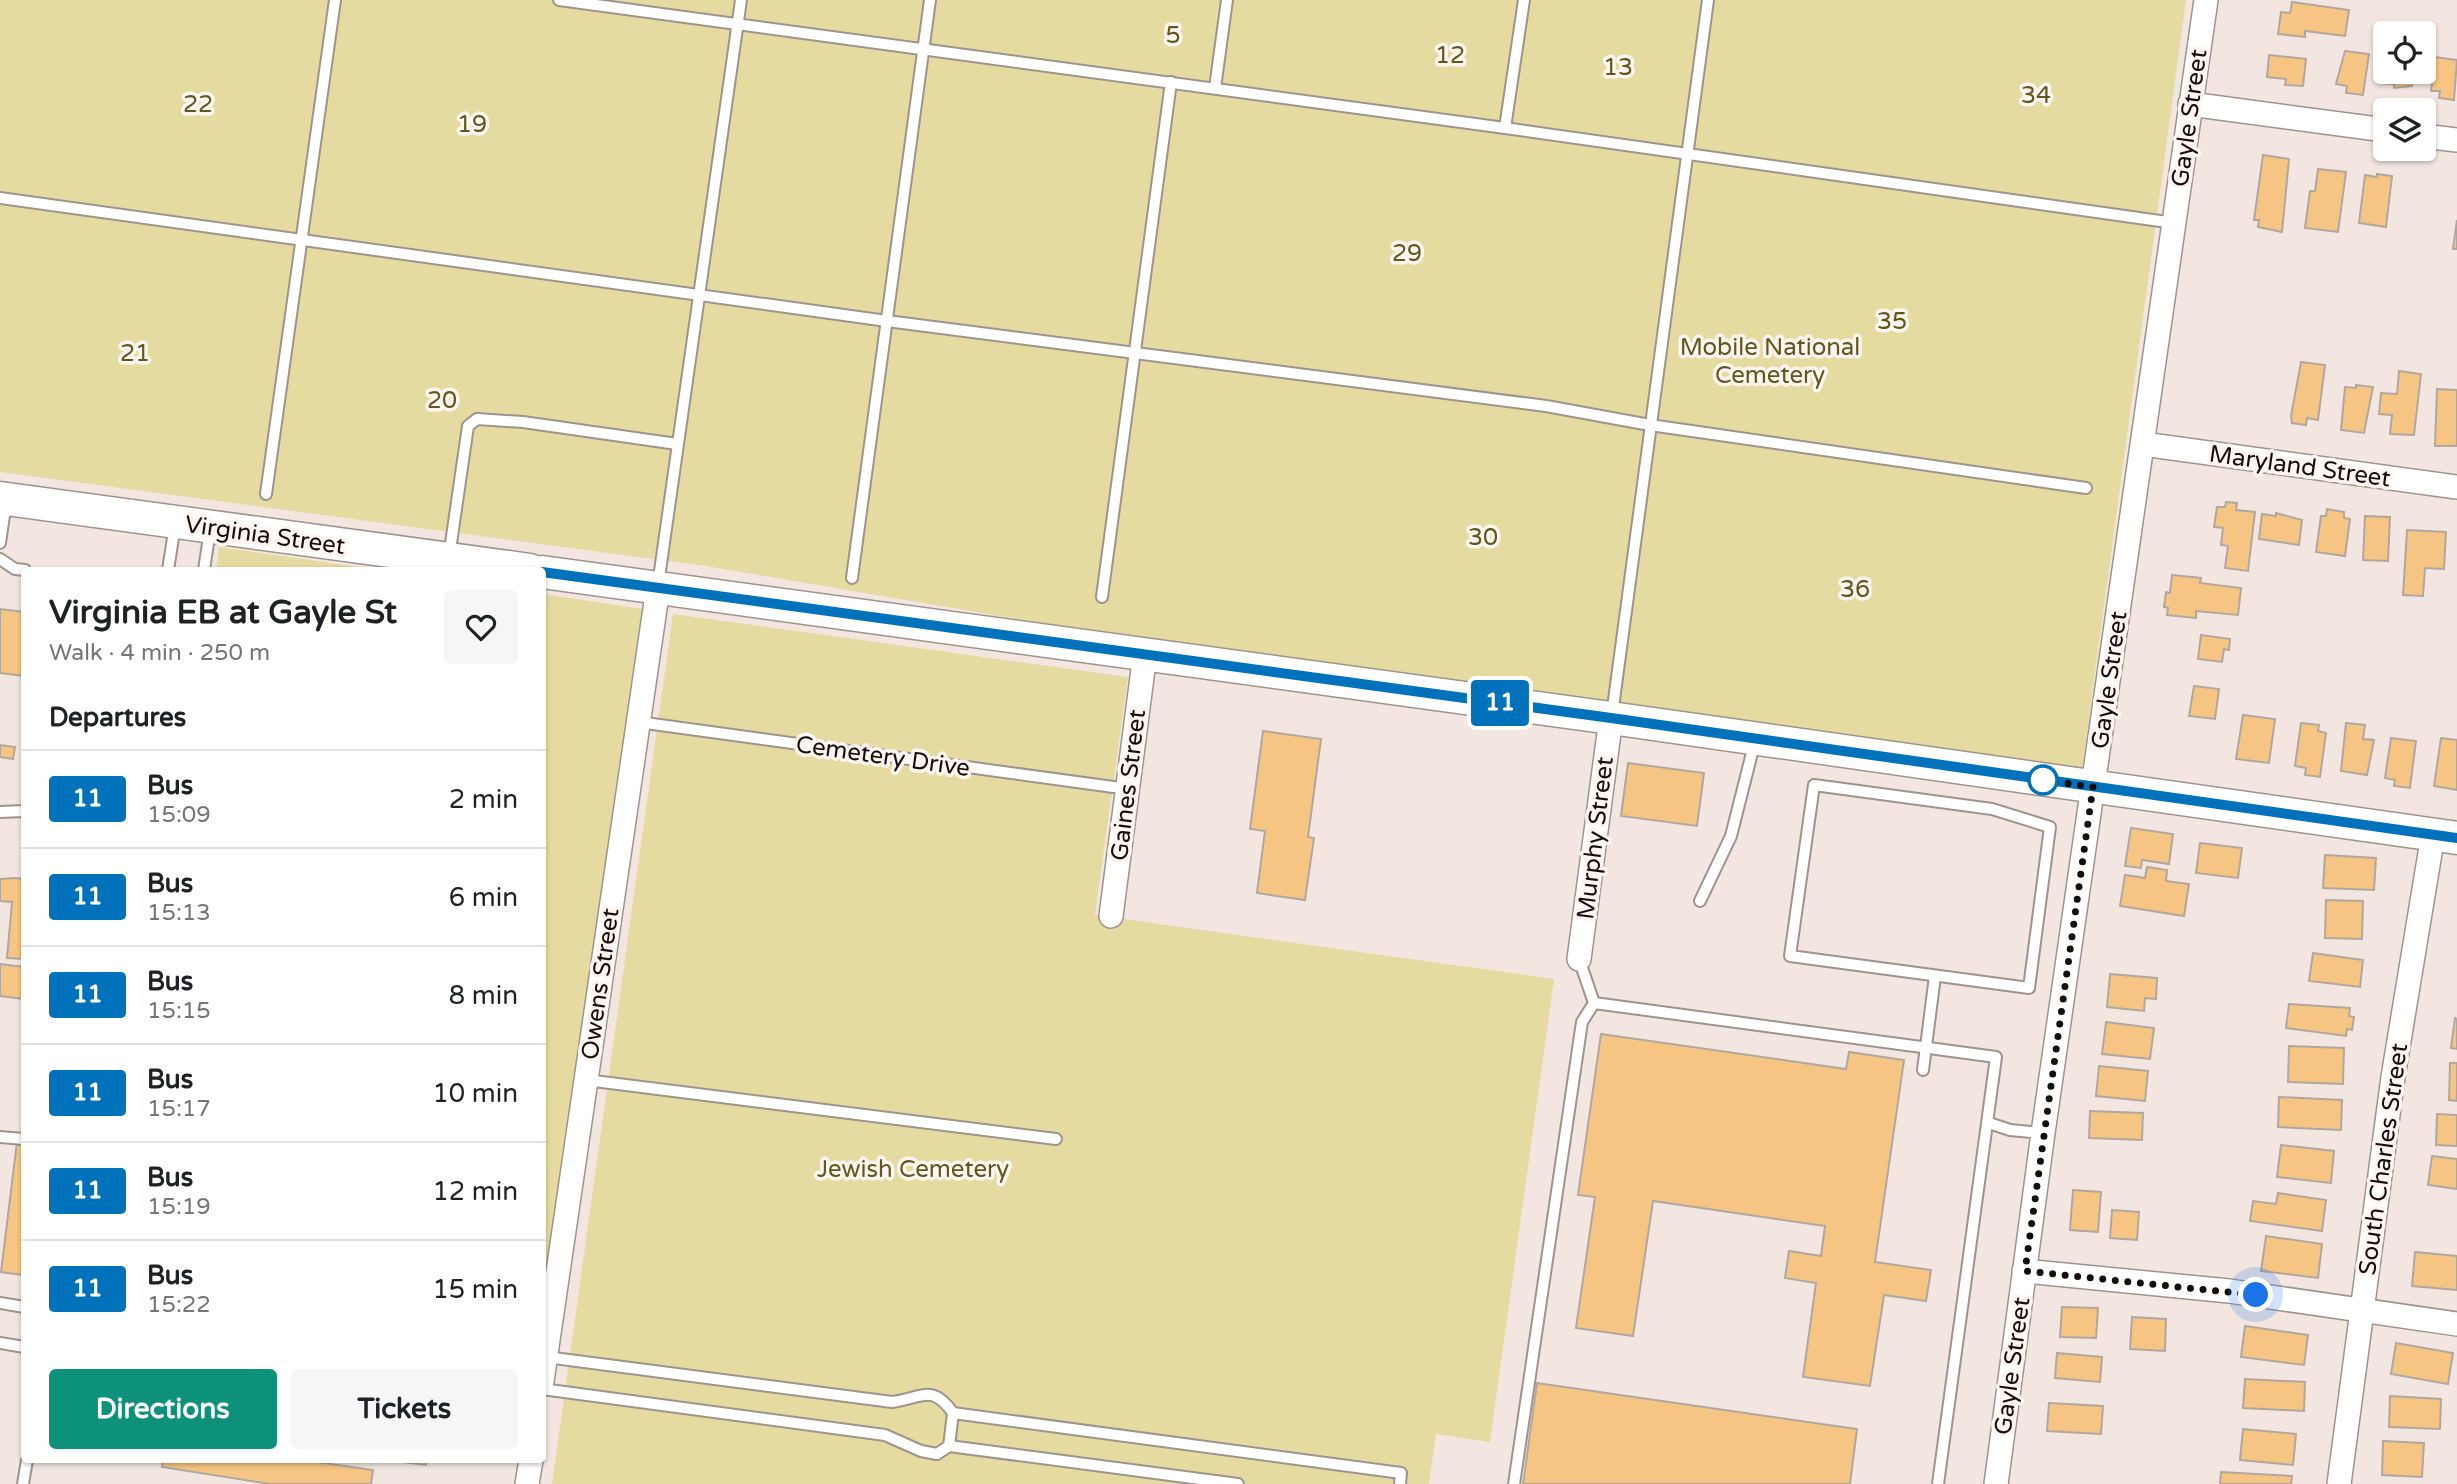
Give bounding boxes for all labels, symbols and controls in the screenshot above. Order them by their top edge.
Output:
park label: 5 [1165,21,1181,50]
map controls [2373,21,2436,161]
button: locate [2373,21,2436,84]
park label: 12 [1435,41,1465,70]
street label: Gayle Street [2165,47,2214,189]
park label: 13 [1603,53,1633,82]
park label: 34 [2021,81,2051,110]
park label: 22 [183,90,213,119]
button: layers [2373,98,2436,161]
park label: 19 [457,110,487,139]
park label: 29 [1392,239,1422,268]
park label: 35 [1877,307,1907,336]
park label: Mobile National Cemetery [1680,333,1860,390]
park label: 21 [120,339,150,368]
park label: 20 [427,386,457,415]
street label: Maryland Street [2207,439,2392,494]
street label: Virginia Street [183,510,347,561]
park label: 30 [1468,523,1498,552]
park label: 36 [1840,575,1870,604]
button: heart [444,590,518,664]
text: Virginia EB at Gayle St [49,593,397,632]
street label: Gayle Street [2085,609,2134,751]
text: Walk · 4 min · 250 m [49,639,270,667]
line badge: 11 [1468,680,1532,726]
text: 11 [1485,688,1515,717]
text: Departures [49,702,186,733]
street label: Gaines Street [1105,708,1152,862]
street label: Cemetery Drive [794,730,972,783]
street label: Murphy Street [1571,755,1620,921]
unlabelled marker [2028,765,2058,795]
text: Bus [147,770,193,801]
text: 11 [72,784,103,813]
text: 2 min [449,784,518,815]
text: 15:09 [147,801,211,829]
text: Bus [147,868,193,899]
text: 11 [72,882,103,911]
text: 6 min [449,882,518,913]
text: 15:13 [147,899,211,927]
street label: Owens Street [575,906,625,1062]
text: Bus [147,966,193,997]
text: 11 [72,980,103,1009]
text: 8 min [449,980,518,1011]
text: 15:15 [147,997,211,1025]
street label: South Charles Street [2353,1041,2414,1277]
text: Bus [147,1064,193,1095]
text: 11 [72,1078,103,1107]
text: 10 min [432,1078,518,1109]
text: 15:17 [147,1095,211,1123]
park label: Jewish Cemetery [817,1155,1009,1184]
text: Bus [147,1162,193,1193]
text: 11 [72,1176,103,1205]
text: 12 min [432,1176,518,1207]
text: 15:19 [147,1193,211,1221]
text: Bus [147,1260,193,1291]
text: 11 [72,1274,103,1303]
text: 15 min [432,1274,518,1305]
your location [2238,1277,2273,1312]
text: 15:22 [147,1291,211,1319]
street label: Gayle Street [1988,1295,2037,1437]
button: Directions [49,1369,277,1449]
button: Tickets [291,1369,518,1449]

